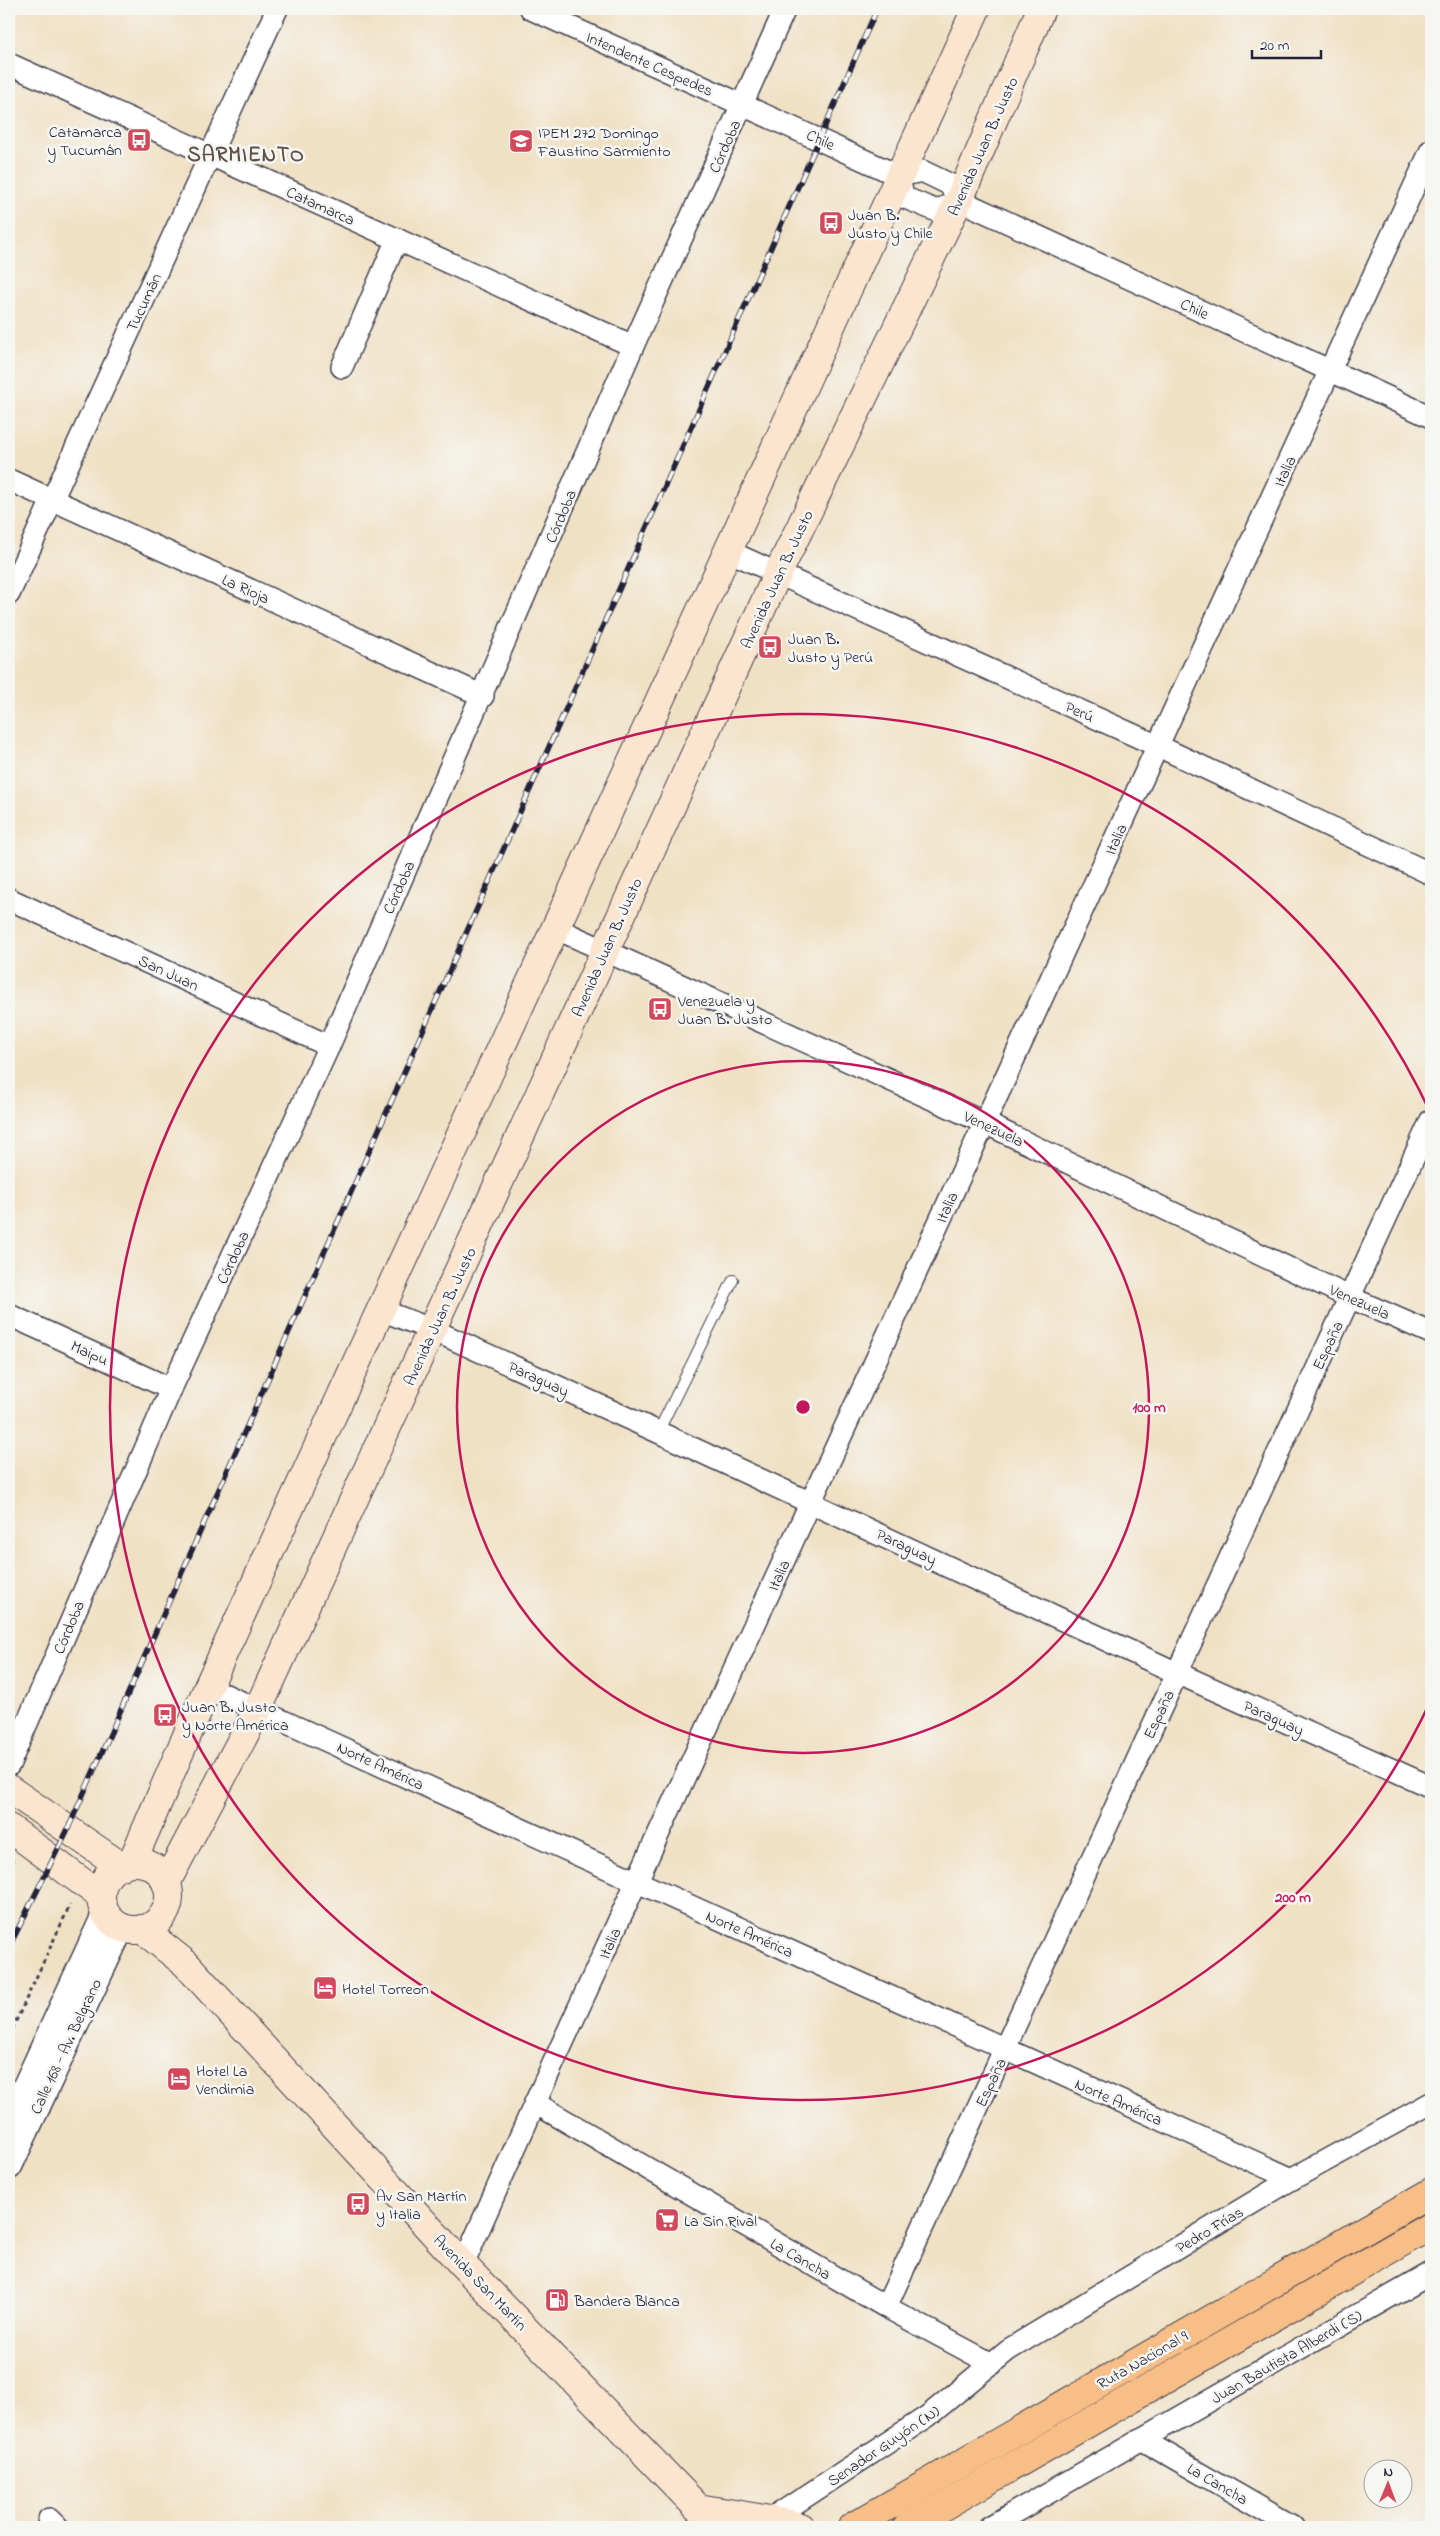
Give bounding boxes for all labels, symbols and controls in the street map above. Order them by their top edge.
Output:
street label: Intendente Cespedes [582,26,717,104]
scale bar [1252,28,1321,60]
text: 20 m [1260,35,1290,57]
street label: Avenida Juan B. Justo [942,73,1025,220]
street label: Córdoba [703,116,748,177]
place label: Catamarca y Tucumán [47,121,122,163]
place label: IPEM 272 Domingo Faustino Sarmiento [537,122,671,164]
street label: Chile [802,124,839,158]
bus stop icon: Catamarca y Tucumán [126,127,152,153]
school or university icon: IPEM 272 Domingo Faustino Sarmiento [508,128,534,154]
district label: SARMIENTO [187,141,305,171]
street label: Catamarca [282,181,359,233]
place label: Juan B. Justo y Chile [848,204,934,246]
bus stop icon: Juan B. Justo y Chile [818,210,844,236]
street label: Tucumán [121,270,169,336]
street label: Chile [1176,293,1213,327]
street label: Italia [1268,452,1303,491]
street label: Córdoba [540,486,584,547]
street label: Avenida Juan B. Justo [735,507,820,653]
street label: La Rioja [217,569,273,611]
place label: Juan B. Justo y Perú [788,628,873,670]
bus stop icon: Juan B. Justo y Perú [757,634,783,660]
street label: Perú [1061,696,1098,730]
street label: Italia [1099,820,1134,859]
street label: Córdoba [377,857,422,918]
street label: Avenida Juan B. Justo [566,874,649,1021]
street label: San Juan [134,949,202,998]
place label: Venezuela y Juan B. Justo [677,990,772,1032]
bus stop icon: Venezuela y Juan B. Justo [647,996,673,1022]
street label: Venezuela [958,1105,1027,1154]
street label: Italia [930,1188,965,1227]
street label: Córdoba [211,1227,257,1288]
street label: Avenida Juan B. Justo [398,1244,483,1390]
street label: Venezuela [1324,1278,1393,1327]
street label: España [1307,1317,1351,1374]
street label: Maipu [66,1335,112,1373]
street label: Paraguay [504,1356,573,1404]
text: 100 m [1132,1397,1166,1419]
centre of rings [794,1398,812,1416]
street label: Paraguay [872,1523,940,1572]
street label: Italia [762,1556,797,1595]
street label: Córdoba [48,1597,92,1658]
street label: España [1138,1686,1182,1743]
street label: Paraguay [1239,1695,1308,1743]
place label: Juan B. Justo y Norte América [182,1696,289,1738]
bus stop icon: Juan B. Justo y Norte América [152,1702,178,1728]
street label: Norte América [333,1736,428,1797]
text: 200 m [1274,1887,1311,1909]
street label: Norte América [702,1905,797,1965]
street label: Italia [593,1924,628,1963]
street label: Calle 168 - Av. Belgrano [25,1975,109,2119]
hotel icon: Hotel Torreon [312,1975,338,2001]
place label: Hotel Torreon [342,1978,429,2002]
street label: España [970,2054,1014,2111]
place label: Hotel La Vendimia [195,2060,254,2102]
hotel icon: Hotel La Vendimia [166,2066,192,2092]
street label: Norte América [1071,2073,1166,2133]
place label: Av San Martín y Italia [376,2185,466,2227]
bus stop icon: Av San Martín y Italia [345,2191,371,2217]
street label: Pedro Frías [1172,2201,1249,2260]
supermarket icon: La Sin Rival [654,2207,680,2233]
place label: La Sin Rival [684,2210,757,2234]
street label: Avenida San Martín [427,2230,532,2337]
street label: La Cancha [765,2233,835,2287]
fuel station icon: Bandera Blanca [544,2287,570,2313]
place label: Bandera Blanca [573,2290,680,2314]
street label: Juan Bautista Alberdi (S) [1207,2304,1367,2411]
street label: Ruta Nacional 9 [1093,2325,1193,2397]
street label: Senador Guyón (N) [823,2400,945,2493]
street label: La Cancha [1182,2458,1252,2512]
north arrow [1362,2458,1412,2508]
text: N [1383,2462,1393,2483]

